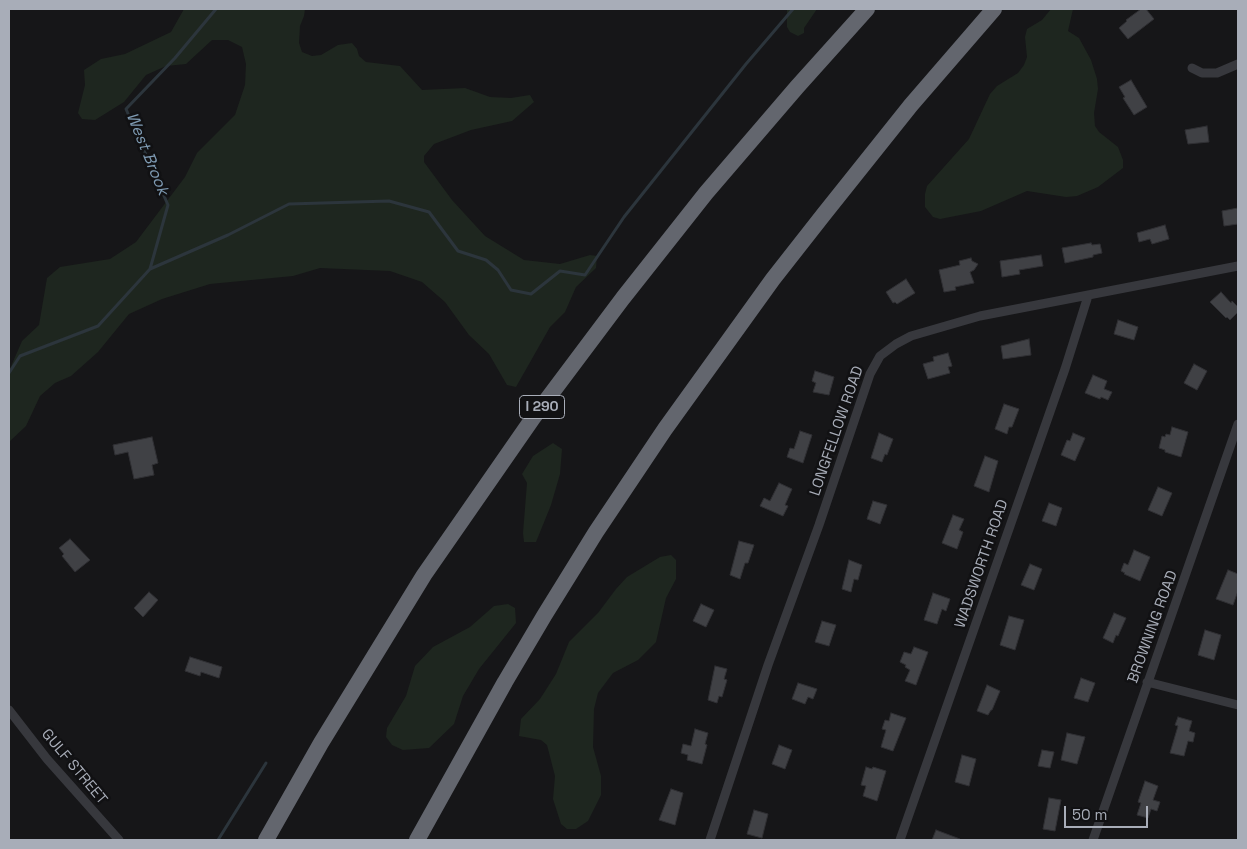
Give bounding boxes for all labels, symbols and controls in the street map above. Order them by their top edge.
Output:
water label: West Brook [122,110,172,198]
street label: LONGFELLOW ROAD [806,364,868,498]
road number: I 290 [520,396,564,418]
street label: WADSWORTH ROAD [952,497,1012,631]
street label: BROWNING ROAD [1124,568,1182,686]
street label: GULF STREET [37,726,111,808]
scale bar [1067,796,1151,828]
text: 50 m [1072,805,1107,824]

